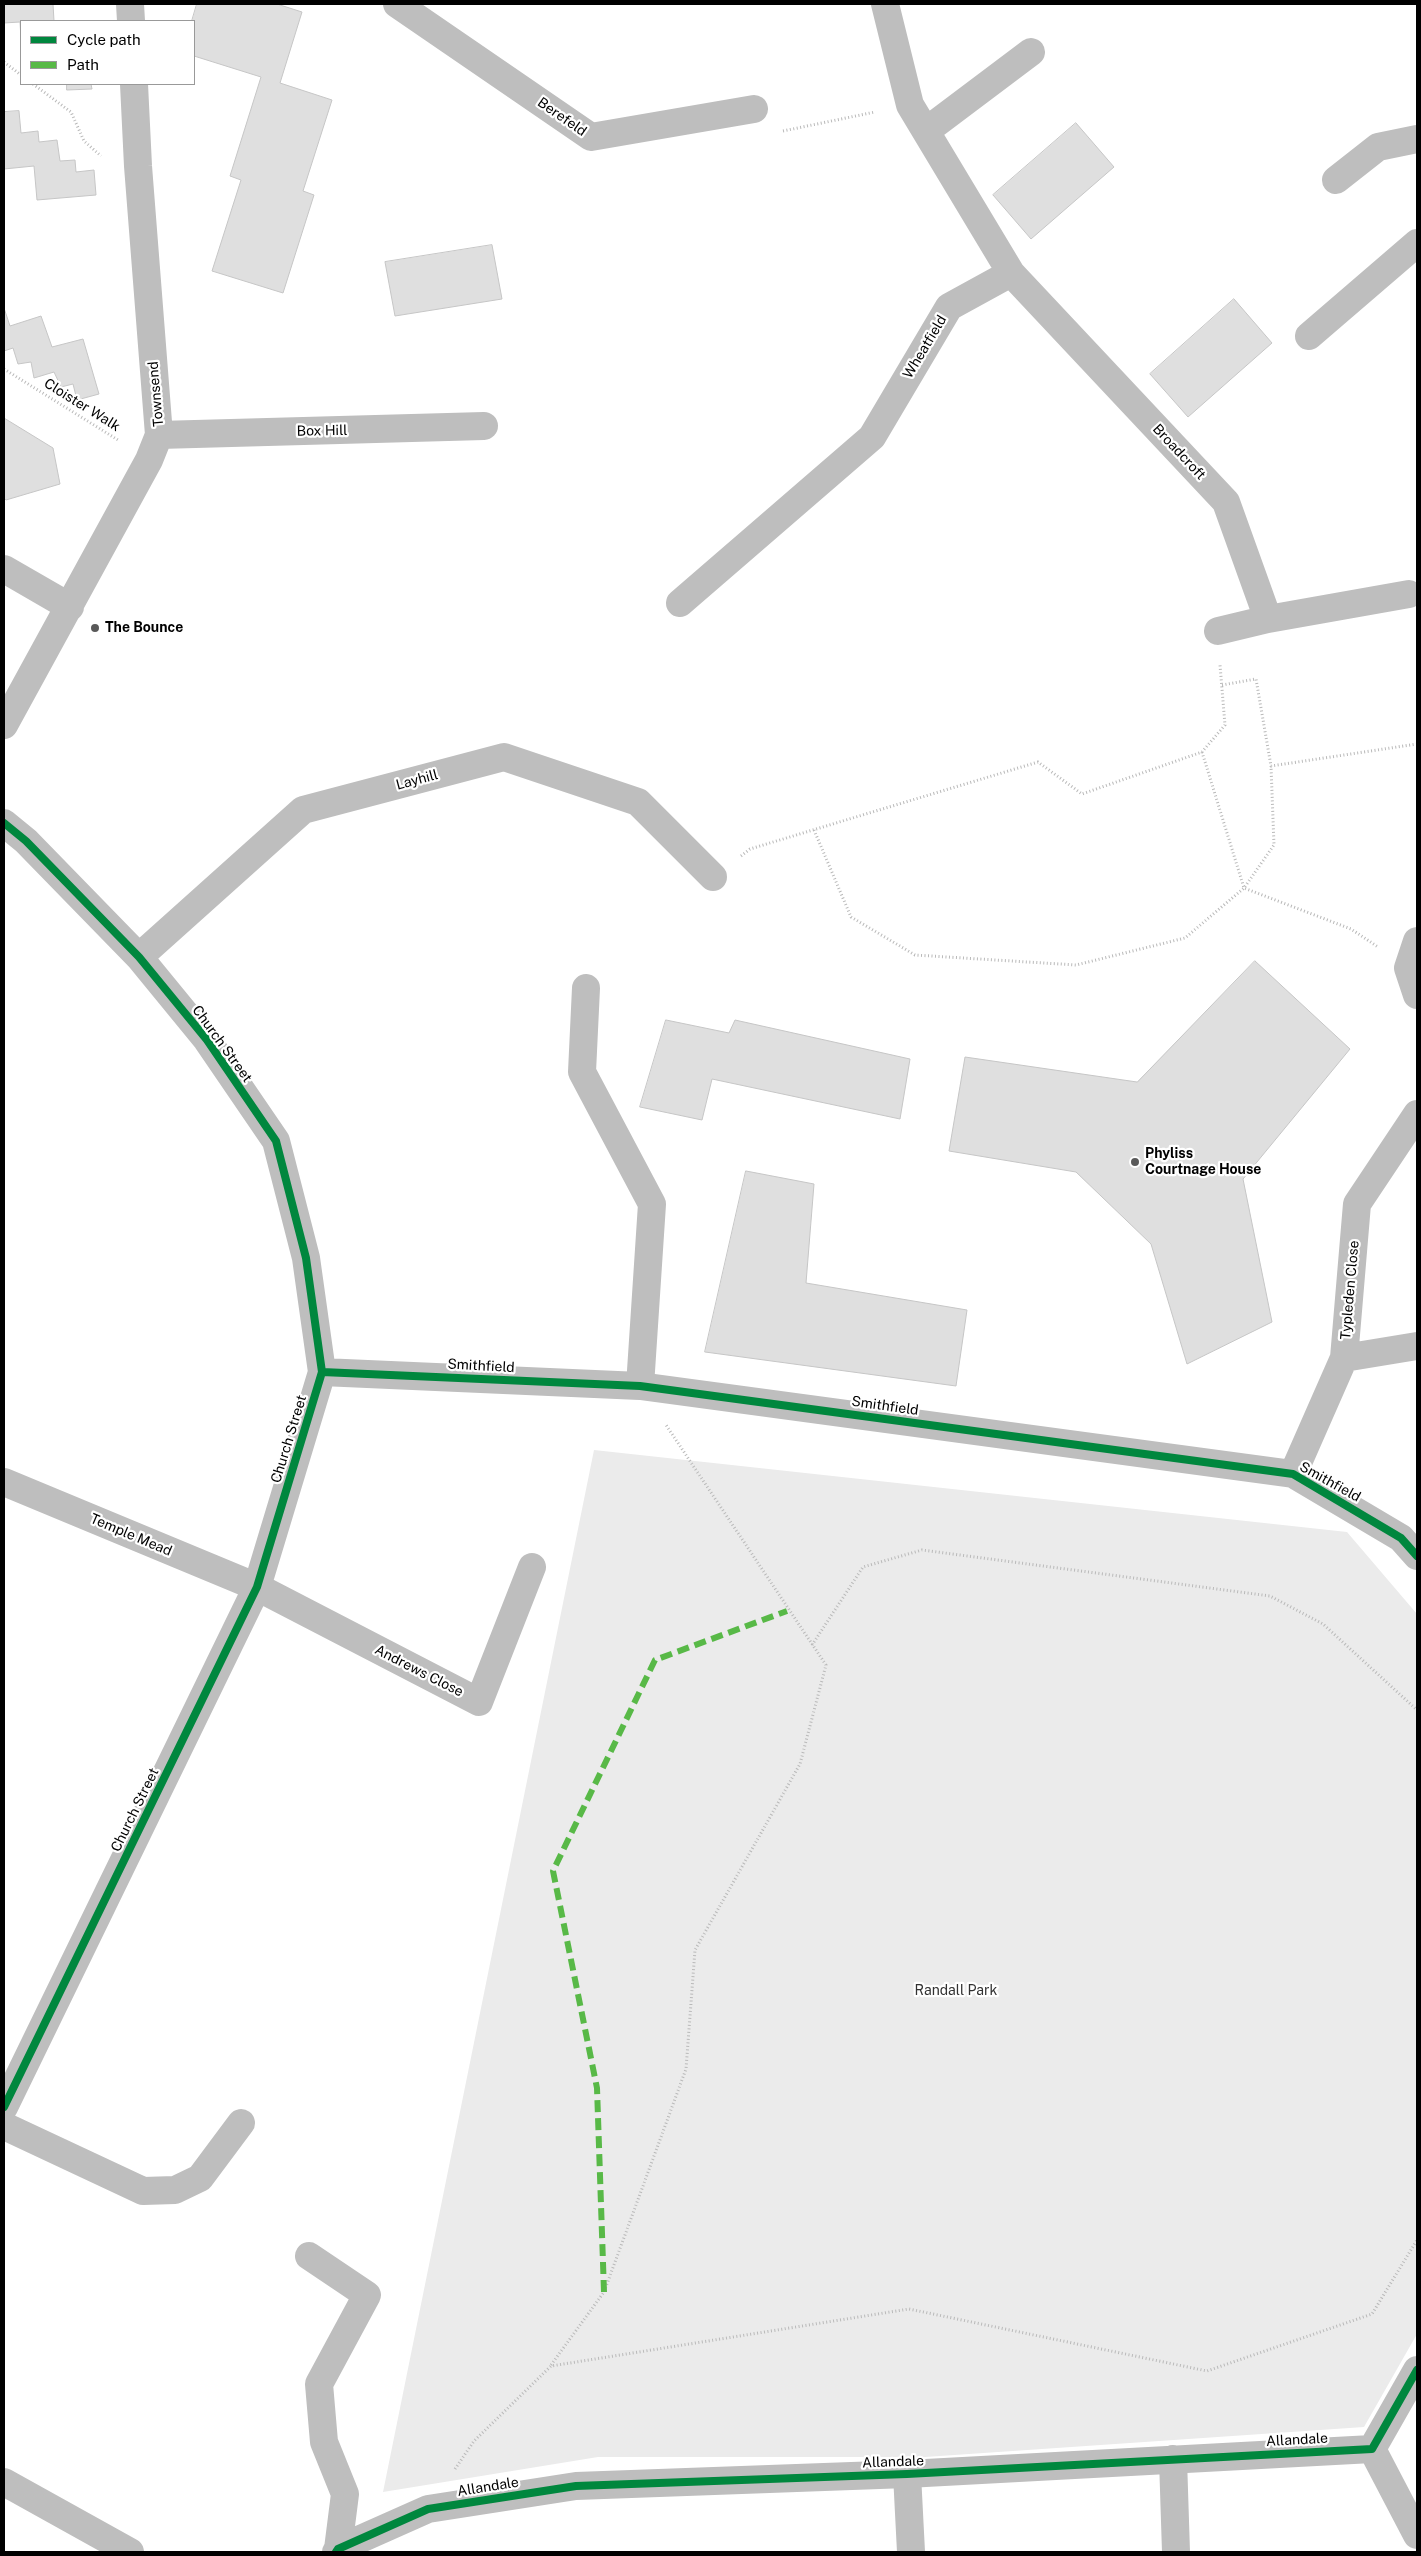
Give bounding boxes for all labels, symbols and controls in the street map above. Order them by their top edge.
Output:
legend [20,20,195,85]
text: Cycle path [67,31,141,48]
text: Path [67,56,99,73]
street label: Berefeld [534,94,590,140]
street label: Wheatfield [900,312,950,382]
street label: Townsend [145,361,167,427]
street label: Cloister Walk [41,375,123,435]
street label: Broadcroft [1149,421,1209,483]
street label: Box Hill [296,422,348,440]
place label: The Bounce [105,620,183,636]
marker: The Bounce [89,622,101,634]
street label: Layhill [394,766,440,794]
street label: Church Street [188,1002,256,1086]
place label: Phyliss Courtnage House [1145,1146,1261,1178]
marker: Phyliss Courtnage House [1129,1156,1141,1168]
street label: Typleden Close [1337,1240,1363,1340]
street label: Smithfield [447,1356,515,1376]
street label: Church Street [268,1393,310,1485]
street label: Smithfield [850,1393,920,1419]
street label: Smithfield [1296,1458,1364,1506]
street label: Temple Mead [88,1510,174,1560]
street label: Andrews Close [372,1641,466,1701]
street label: Church Street [107,1765,163,1855]
park label: Randall Park [915,1983,997,1999]
street label: Allandale [1266,2430,1328,2450]
street label: Allandale [862,2453,924,2471]
street label: Allandale [456,2474,520,2500]

